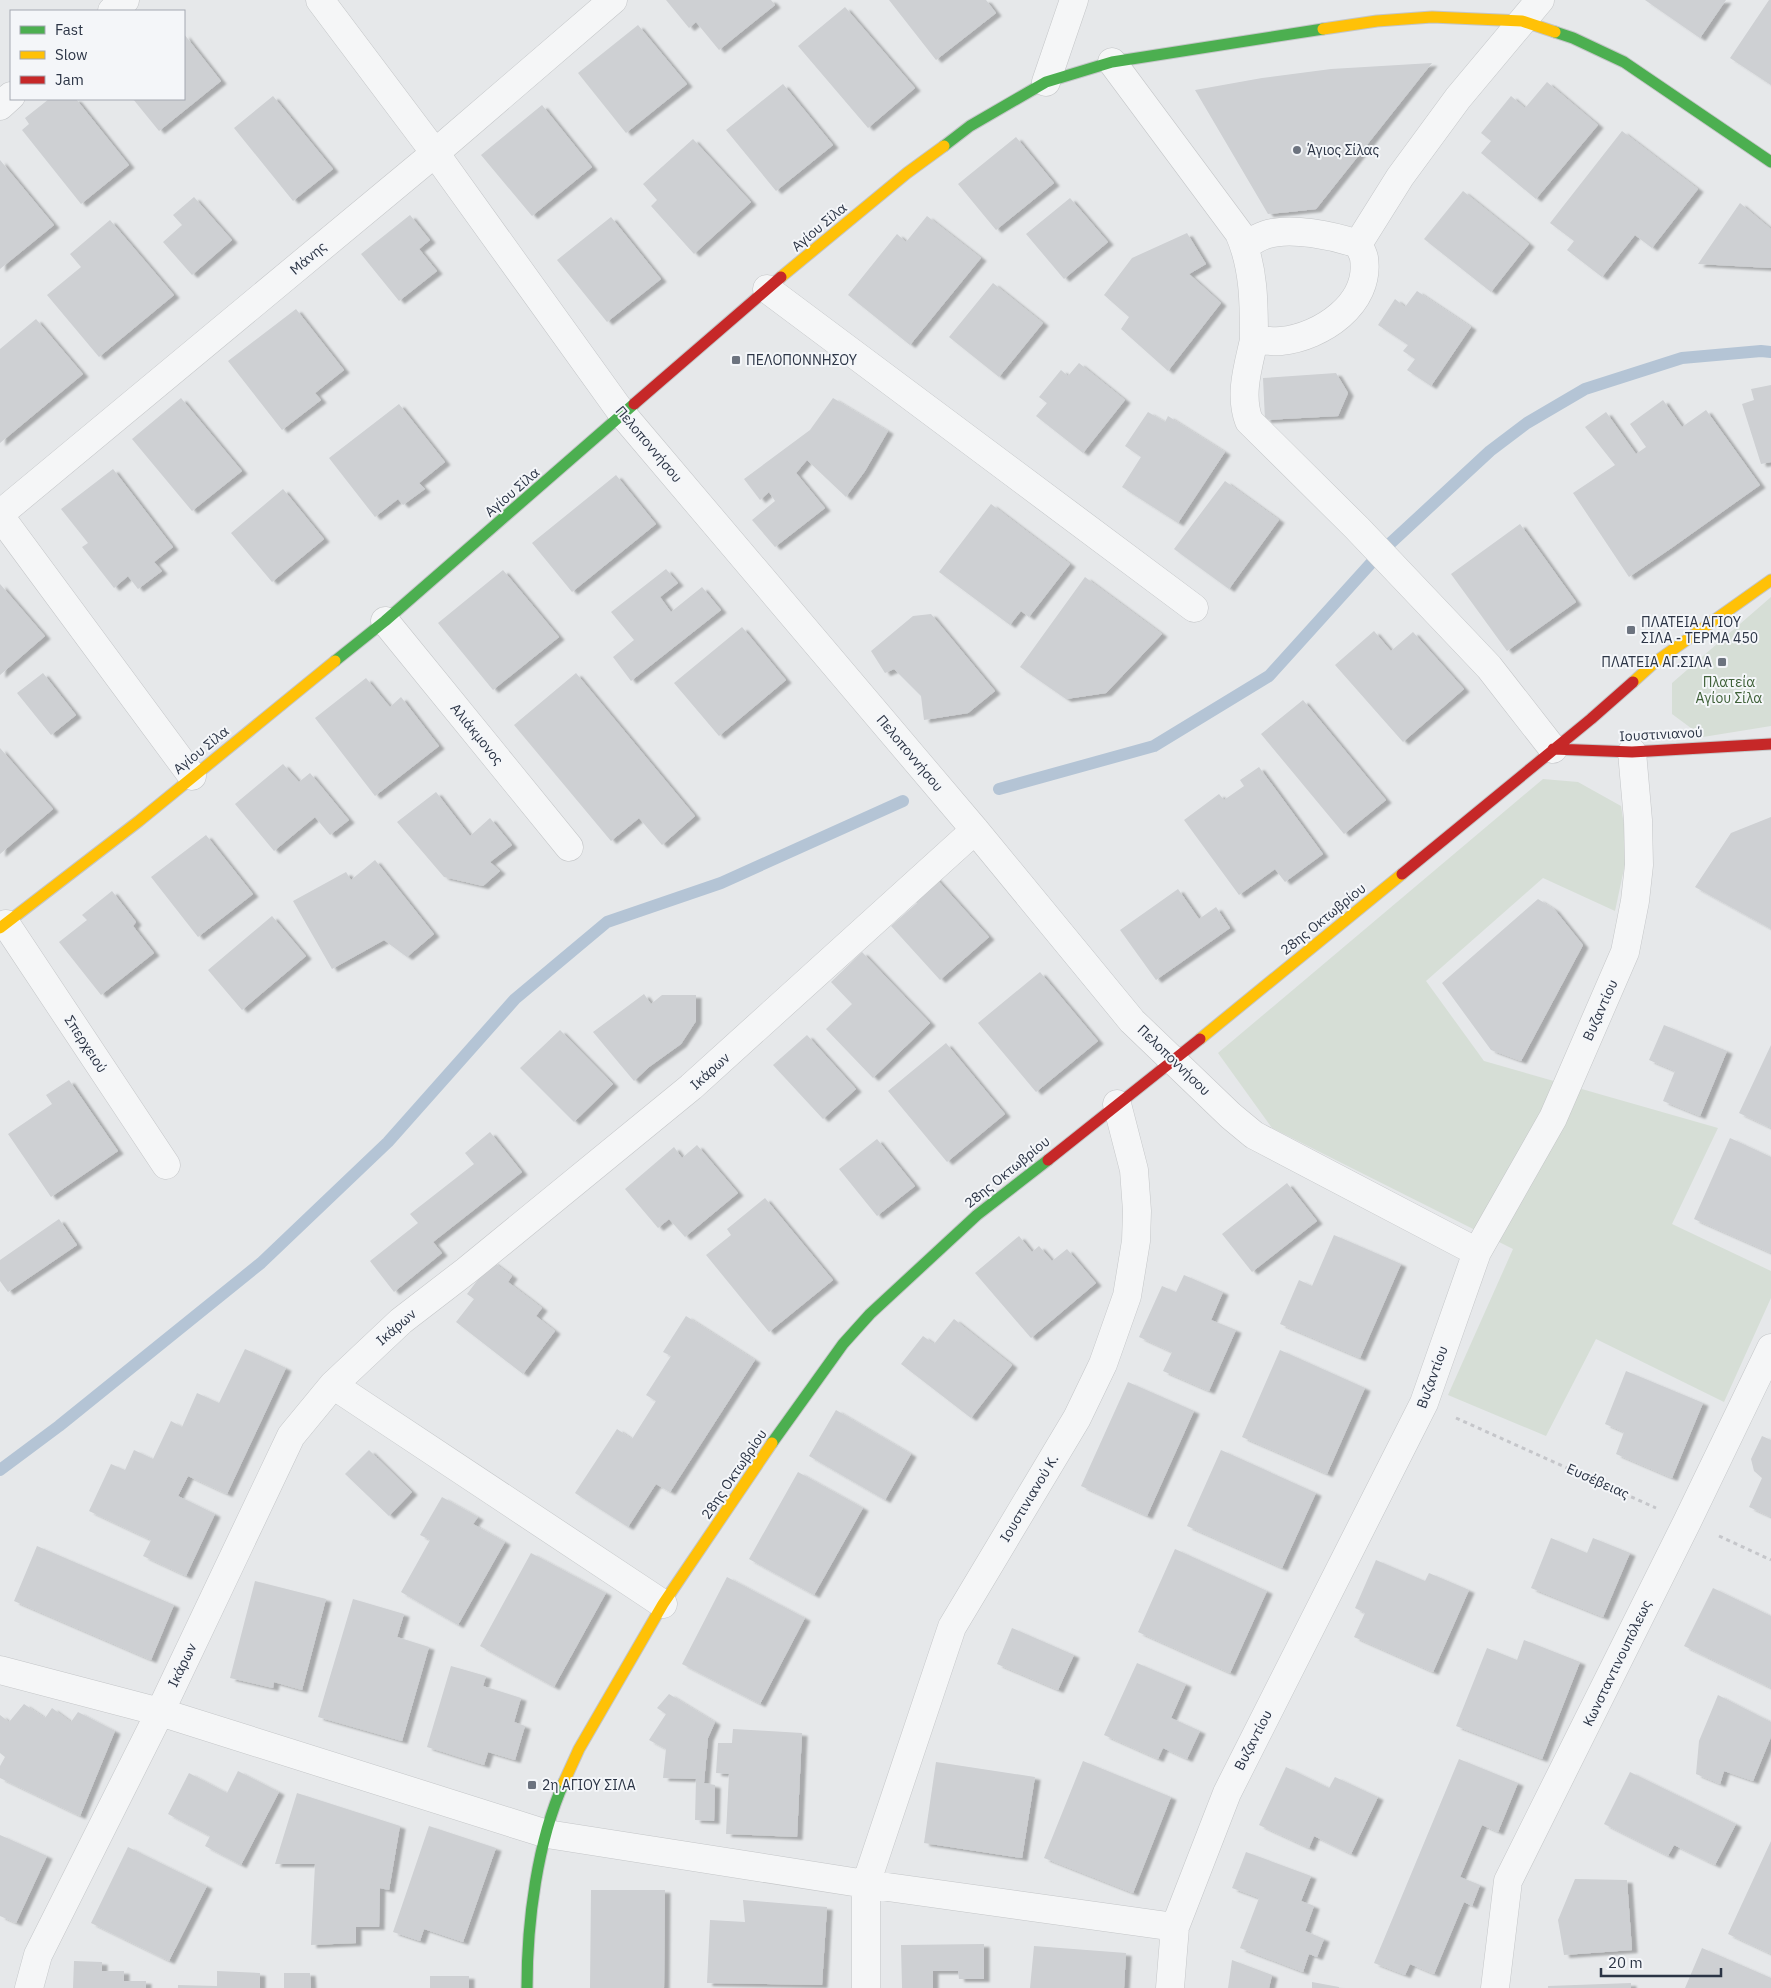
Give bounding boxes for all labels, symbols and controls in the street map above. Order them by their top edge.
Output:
legend [10,10,185,100]
text: Fast [55,20,83,39]
text: Slow [55,45,88,64]
text: Jam [55,70,84,89]
place label: Άγιος Σίλας [1307,141,1379,159]
marker: Άγιος Σίλας [1291,144,1303,156]
street label: Αγίου Σίλα [788,199,850,255]
street label: Μάνης [286,237,330,279]
place label: ΠΕΛΟΠΟΝΝΗΣΟΥ [746,351,858,369]
marker: ΠΕΛΟΠΟΝΝΗΣΟΥ [730,354,742,366]
street label: Πελοποννήσου [612,402,686,486]
street label: Αγίου Σίλα [481,463,543,521]
place label: ΠΛΑΤΕΙΑ ΑΓΙΟΥ ΣΙΛΑ - ΤΕΡΜΑ 450 [1641,613,1758,647]
marker: ΠΛΑΤΕΙΑ ΑΓΙΟΥ ΣΙΛΑ - ΤΕΡΜΑ 450 [1625,624,1637,636]
place label: ΠΛΑΤΕΙΑ ΑΓ.ΣΙΛΑ [1601,653,1712,671]
marker: ΠΛΑΤΕΙΑ ΑΓ.ΣΙΛΑ [1716,656,1728,668]
park label: Πλατεία Αγίου Σίλα [1696,673,1762,707]
street label: Αλιάκμονος [447,699,508,769]
street label: Πελοποννήσου [873,711,947,795]
street label: Αγίου Σίλα [169,722,233,778]
street label: Ιουστινιανού [1619,723,1703,745]
street label: 28ης Οκτωβρίου [1277,879,1369,959]
street label: Βυζαντίου [1578,976,1622,1044]
street label: Σπερχειού [61,1012,111,1076]
street label: Πελοποννήσου [1134,1021,1214,1099]
street label: Ικάρων [686,1049,734,1093]
street label: 28ης Οκτωβρίου [961,1132,1053,1212]
street label: Ικάρων [372,1305,420,1349]
street label: Βυζαντίου [1412,1343,1452,1411]
street label: 28ης Οκτωβρίου [697,1426,771,1522]
street label: Ιουστινιανού Κ. [996,1451,1062,1545]
street label: Ευσέβειας [1564,1459,1632,1503]
street label: Κωνσταντινουπόλεως [1579,1597,1656,1729]
street label: Ικάρων [164,1640,200,1690]
street label: Βυζαντίου [1230,1707,1276,1773]
place label: 2η ΑΓΙΟΥ ΣΙΛΑ [542,1776,636,1794]
marker: 2η ΑΓΙΟΥ ΣΙΛΑ [526,1779,538,1791]
scale bar [1601,1946,1721,1978]
text: 20 m [1608,1953,1643,1972]

